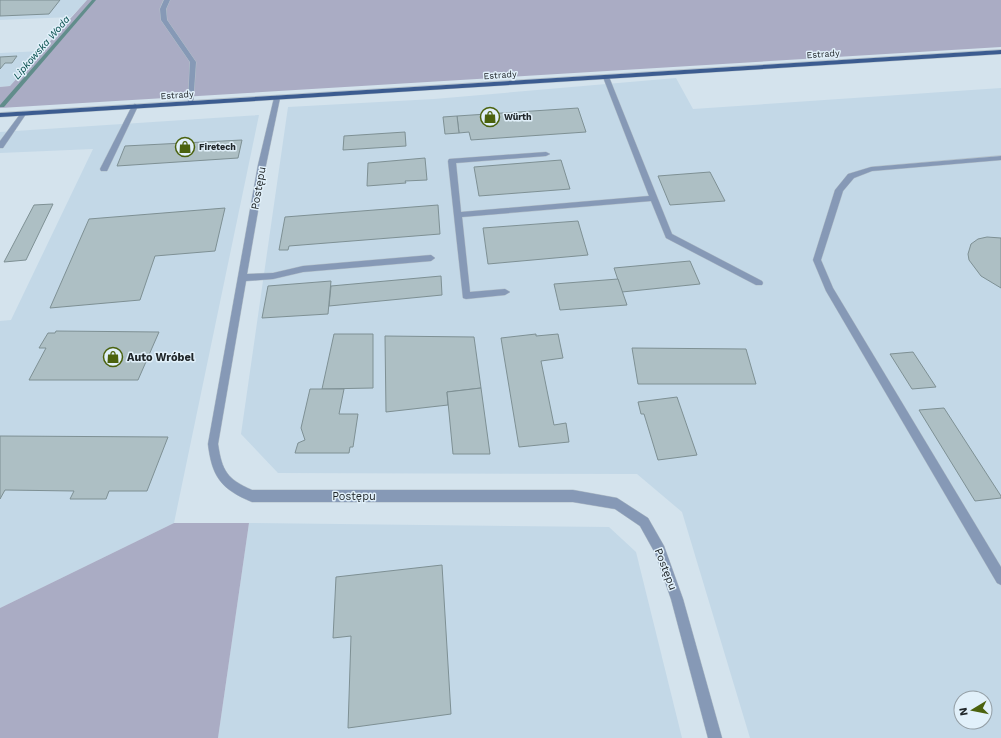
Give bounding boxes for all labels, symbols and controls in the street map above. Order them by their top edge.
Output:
water label: Lipkowska Woda [11,13,72,81]
street label: Estrady [806,48,840,60]
street label: Estrady [483,69,517,81]
street label: Estrady [160,89,194,101]
shop icon: Würth [479,106,501,128]
place label: Würth [504,112,532,122]
shop icon: Firetech [174,136,196,158]
place label: Firetech [199,142,236,152]
street label: Postępu [248,165,269,211]
shop icon: Auto Wróbel [102,346,124,368]
place label: Auto Wróbel [127,351,195,364]
street label: Postępu [332,490,376,503]
street label: Postępu [652,546,679,592]
north arrow [953,690,993,730]
text: N [957,707,971,717]

